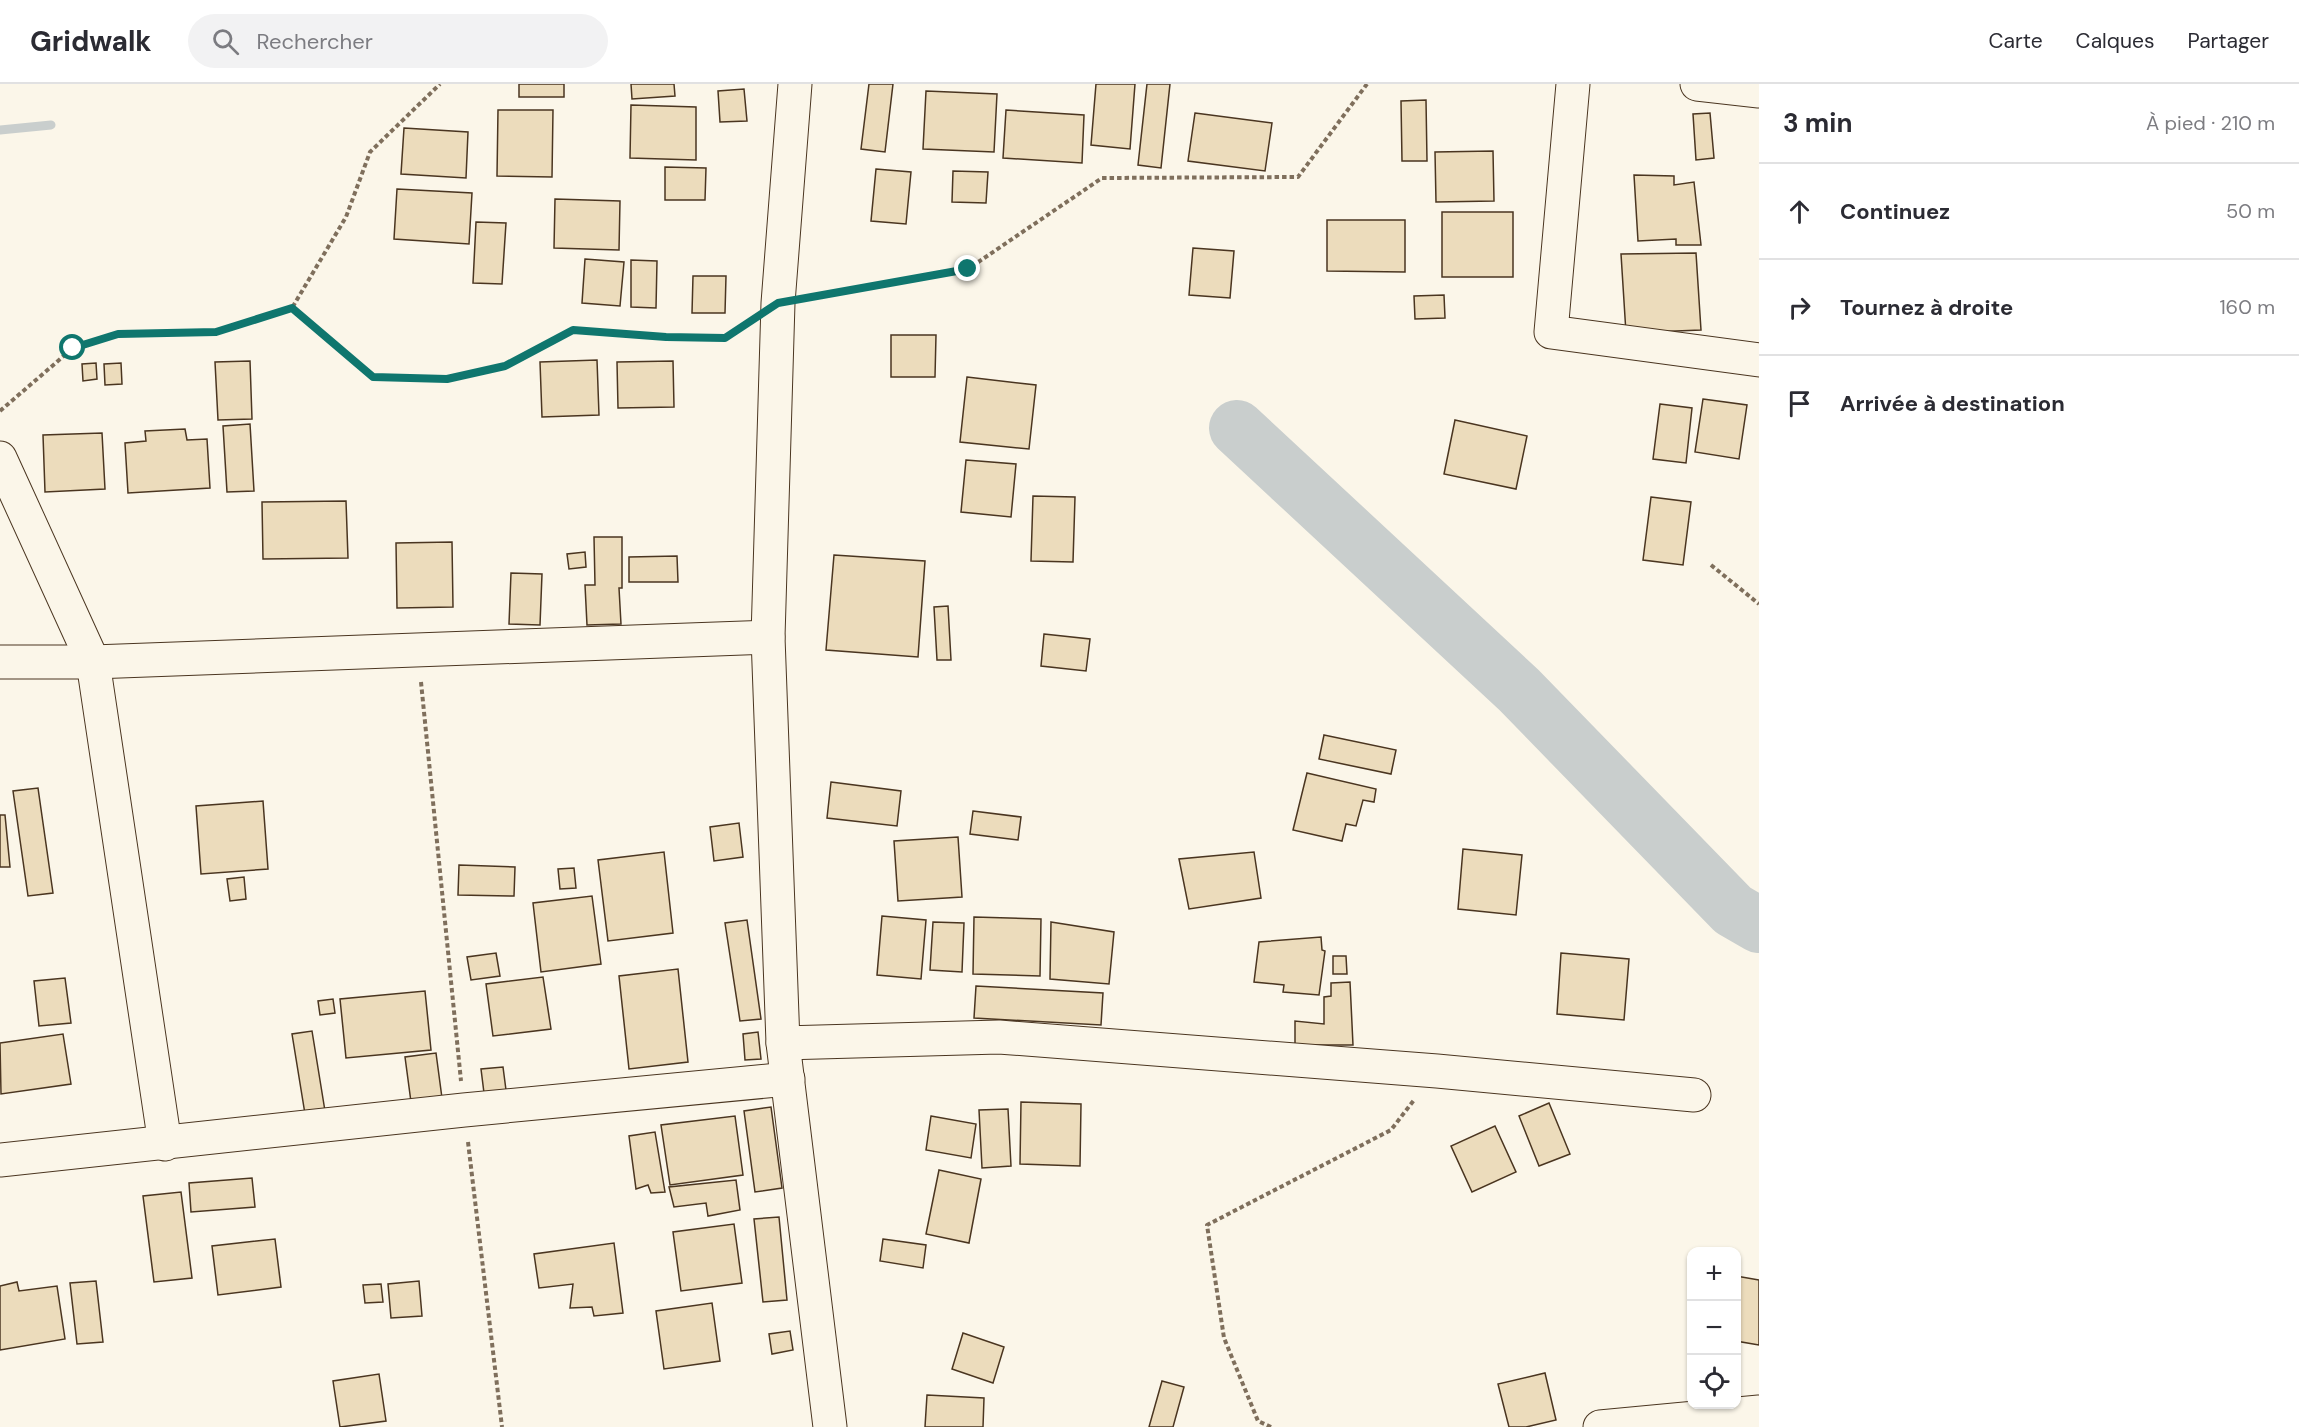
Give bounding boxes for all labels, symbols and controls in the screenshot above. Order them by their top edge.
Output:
search box [188,14,608,68]
text: Gridwalk [30,23,152,60]
icon: search [209,25,242,58]
text: Rechercher [257,27,373,56]
text: Carte [1988,27,2043,55]
text: Calques [2076,27,2154,55]
text: Partager [2187,27,2269,55]
text: 3 min [1783,106,1852,140]
text: À pied · 210 m [2146,110,2275,136]
icon: ahead [1783,195,1816,228]
text: Continuez [1840,197,1950,226]
text: 50 m [2226,198,2275,224]
route end [954,255,980,281]
icon: right [1783,291,1816,324]
text: Tournez à droite [1840,293,2013,322]
text: 160 m [2219,294,2275,320]
route start [59,334,85,360]
icon: arrive [1783,387,1816,420]
text: Arrivée à destination [1840,389,2065,418]
map controls [1687,1247,1741,1409]
button: + [1687,1247,1741,1301]
button: − [1687,1301,1741,1355]
button: locate [1687,1355,1741,1409]

